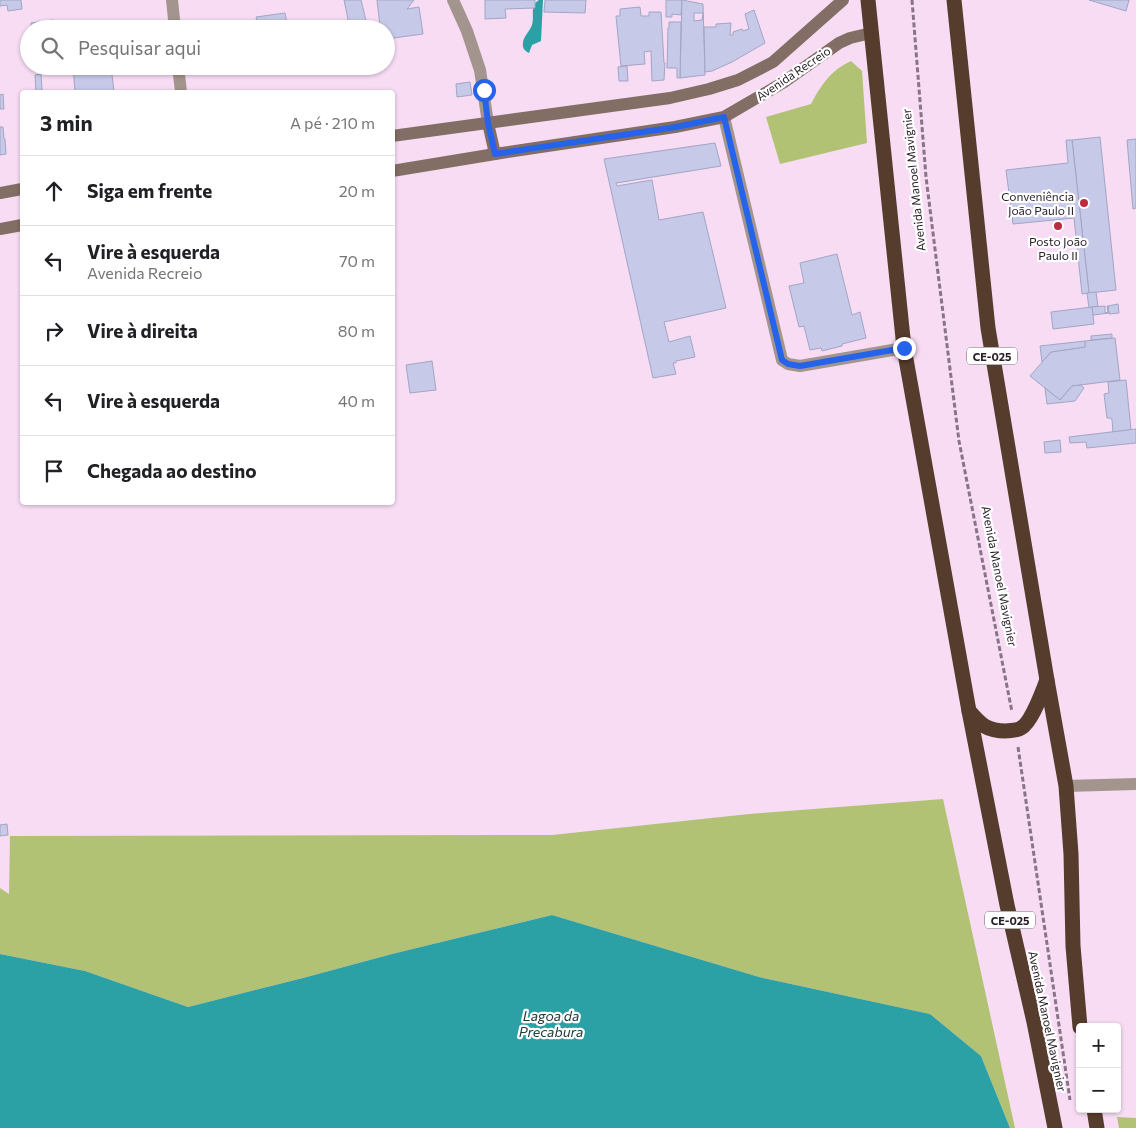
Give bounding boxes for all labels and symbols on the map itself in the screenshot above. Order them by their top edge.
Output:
street label: Avenida Recreio [753,43,833,103]
route start [473,79,496,102]
street label: Avenida Manoel Mavignier [899,108,927,252]
place label: Conveniência João Paulo II [1001,189,1074,218]
marker: Conveniência João Paulo II [1078,197,1090,209]
marker: Posto João Paulo II [1052,220,1064,232]
place label: Posto João Paulo II [1029,234,1087,262]
route end [893,337,916,360]
road number: CE-025 [967,348,1017,364]
street label: Avenida Manoel Mavignier [979,504,1021,648]
road number: CE-025 [985,912,1035,928]
street label: Avenida Manoel Mavignier [1026,949,1070,1093]
water label: Lagoa da Precabura [519,1007,583,1040]

